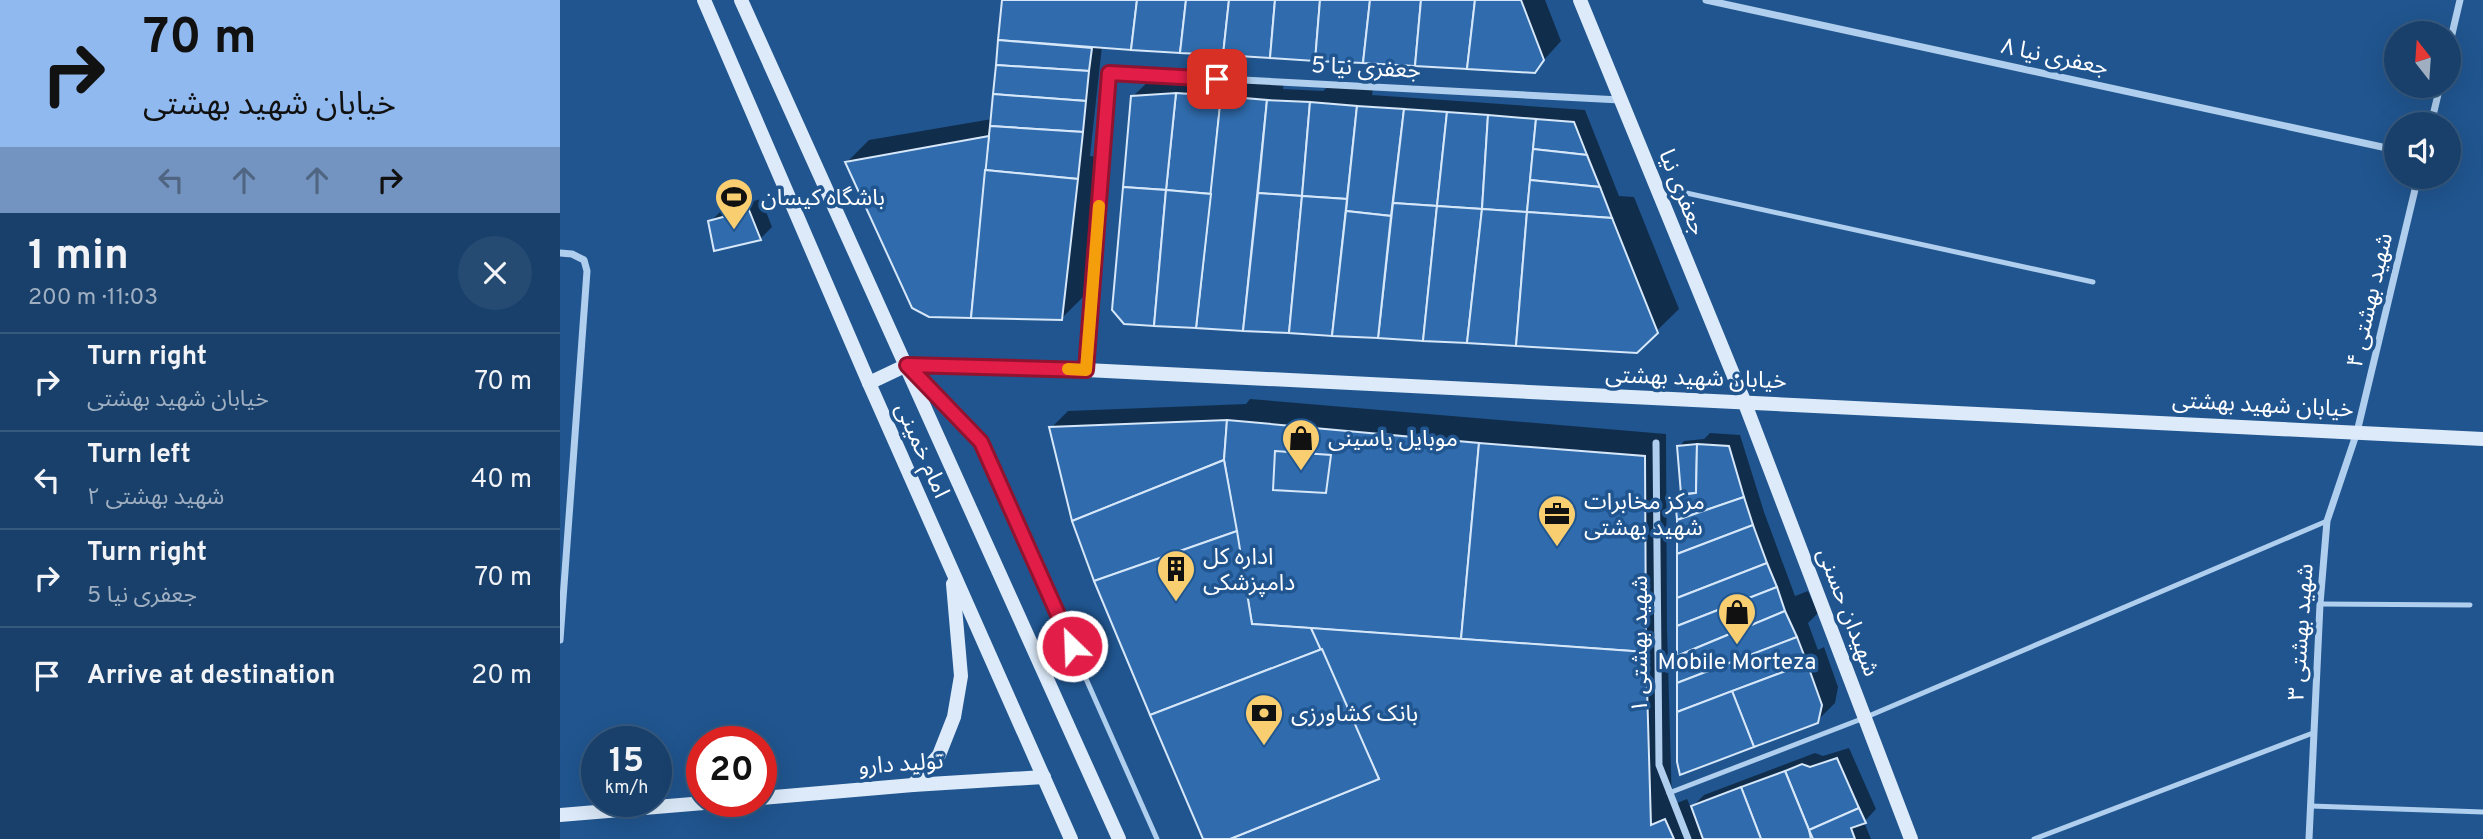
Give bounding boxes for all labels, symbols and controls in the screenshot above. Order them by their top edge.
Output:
text: 70 m [143,9,257,71]
north arrow [2384,21,2460,98]
map controls [2384,21,2461,189]
icon: right [28,28,119,119]
street label: جعفری نیا ۸ [1998,33,2111,84]
pin [1187,49,1247,109]
street label: جعفری نیا 5 [1310,52,1422,87]
icon: arrive [1198,60,1236,98]
text: خیابان شهید بهشتی [143,86,396,126]
button: sound [2384,112,2461,189]
street label: جعفری نیا [1650,146,1711,240]
icon: left [152,161,190,199]
icon: ahead [225,161,263,199]
icon: ahead [298,161,336,199]
icon: right [371,161,409,199]
sports icon: باشگاه کیسان [713,176,755,231]
place label: باشگاه کیسان [761,185,885,214]
street label: شهید بهشتی ۴ [2342,230,2401,371]
text: 1 min [28,231,129,284]
button: close [458,236,532,310]
text: 200 m · 11:03 [28,284,158,313]
text: Turn right [87,341,207,374]
street label: خیابان شهید بهشتی [1605,362,1787,397]
icon: right [28,363,66,401]
text: 70 m [474,366,532,399]
text: خیابان شهید بهشتی [87,386,269,415]
street label: خیابان شهید بهشتی [2171,387,2354,426]
street label: امام خمینی [886,399,955,503]
shop icon: موبایل یاسینی [1280,417,1322,472]
place label: موبایل یاسینی [1328,426,1458,455]
text: Turn left [87,439,191,472]
icon: left [28,461,66,499]
text: 40 m [471,464,532,497]
text: شهید بهشتی ۲ [87,484,224,513]
place label: مرکز مخابرات شهید بهشتی [1584,489,1705,544]
office icon: مرکز مخابرات شهید بهشتی [1536,493,1578,548]
text: Turn right [87,537,207,570]
place label: اداره کل دامپزشکی [1203,544,1295,599]
street label: شهیدان حسنی [1809,545,1884,681]
building icon: اداره کل دامپزشکی [1155,548,1197,603]
icon: right [28,559,66,597]
text: 70 m [474,562,532,595]
street label: شهید بهشتی ۳ [2283,563,2322,702]
street label: شهید بهشتی ۱ [1627,575,1656,713]
text: جعفری نیا 5 [87,582,197,611]
shop icon: Mobile Morteza [1716,591,1758,646]
position arrow [1035,609,1109,683]
place label: Mobile Morteza [1658,649,1816,678]
icon: arrive [28,657,66,695]
text: Arrive at destination [87,660,335,693]
text: 20 m [471,660,532,693]
bank icon: بانک کشاورزی [1243,692,1285,747]
place label: بانک کشاورزی [1291,701,1418,730]
speed limit sign: 20 [686,726,777,817]
text: 15 [609,740,644,784]
street label: تولید دارو [858,748,945,783]
text: km/h [605,777,648,800]

